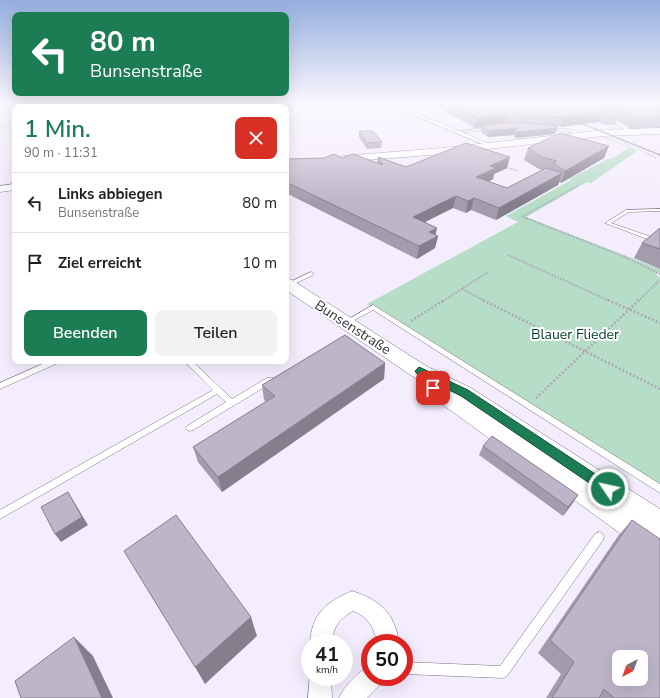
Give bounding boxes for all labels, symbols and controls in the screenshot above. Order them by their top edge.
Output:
text: 80 m [90,23,156,61]
icon: left [24,28,76,80]
text: Bunsenstraße [90,59,202,83]
text: 1 Min. [24,113,91,145]
button: close [235,117,277,159]
text: 90 m · 11:31 [24,144,98,162]
text: Links abbiegen [58,184,162,204]
icon: left [24,192,46,214]
text: 80 m [242,193,277,213]
text: Bunsenstraße [58,204,139,222]
icon: arrive [24,252,46,274]
text: Ziel erreicht [58,253,141,273]
text: 10 m [242,253,277,273]
street label: Bunsenstraße [311,296,395,359]
button: Beenden [24,310,147,356]
button: Teilen [155,310,277,356]
park label: Blauer Flieder [531,325,619,344]
pin [416,371,450,405]
icon: arrive [422,377,444,399]
position arrow [587,468,629,510]
speed limit sign: 50 [361,634,413,686]
text: 41 [315,641,339,668]
north arrow [612,650,648,686]
map controls [612,650,648,686]
text: km/h [316,663,338,677]

